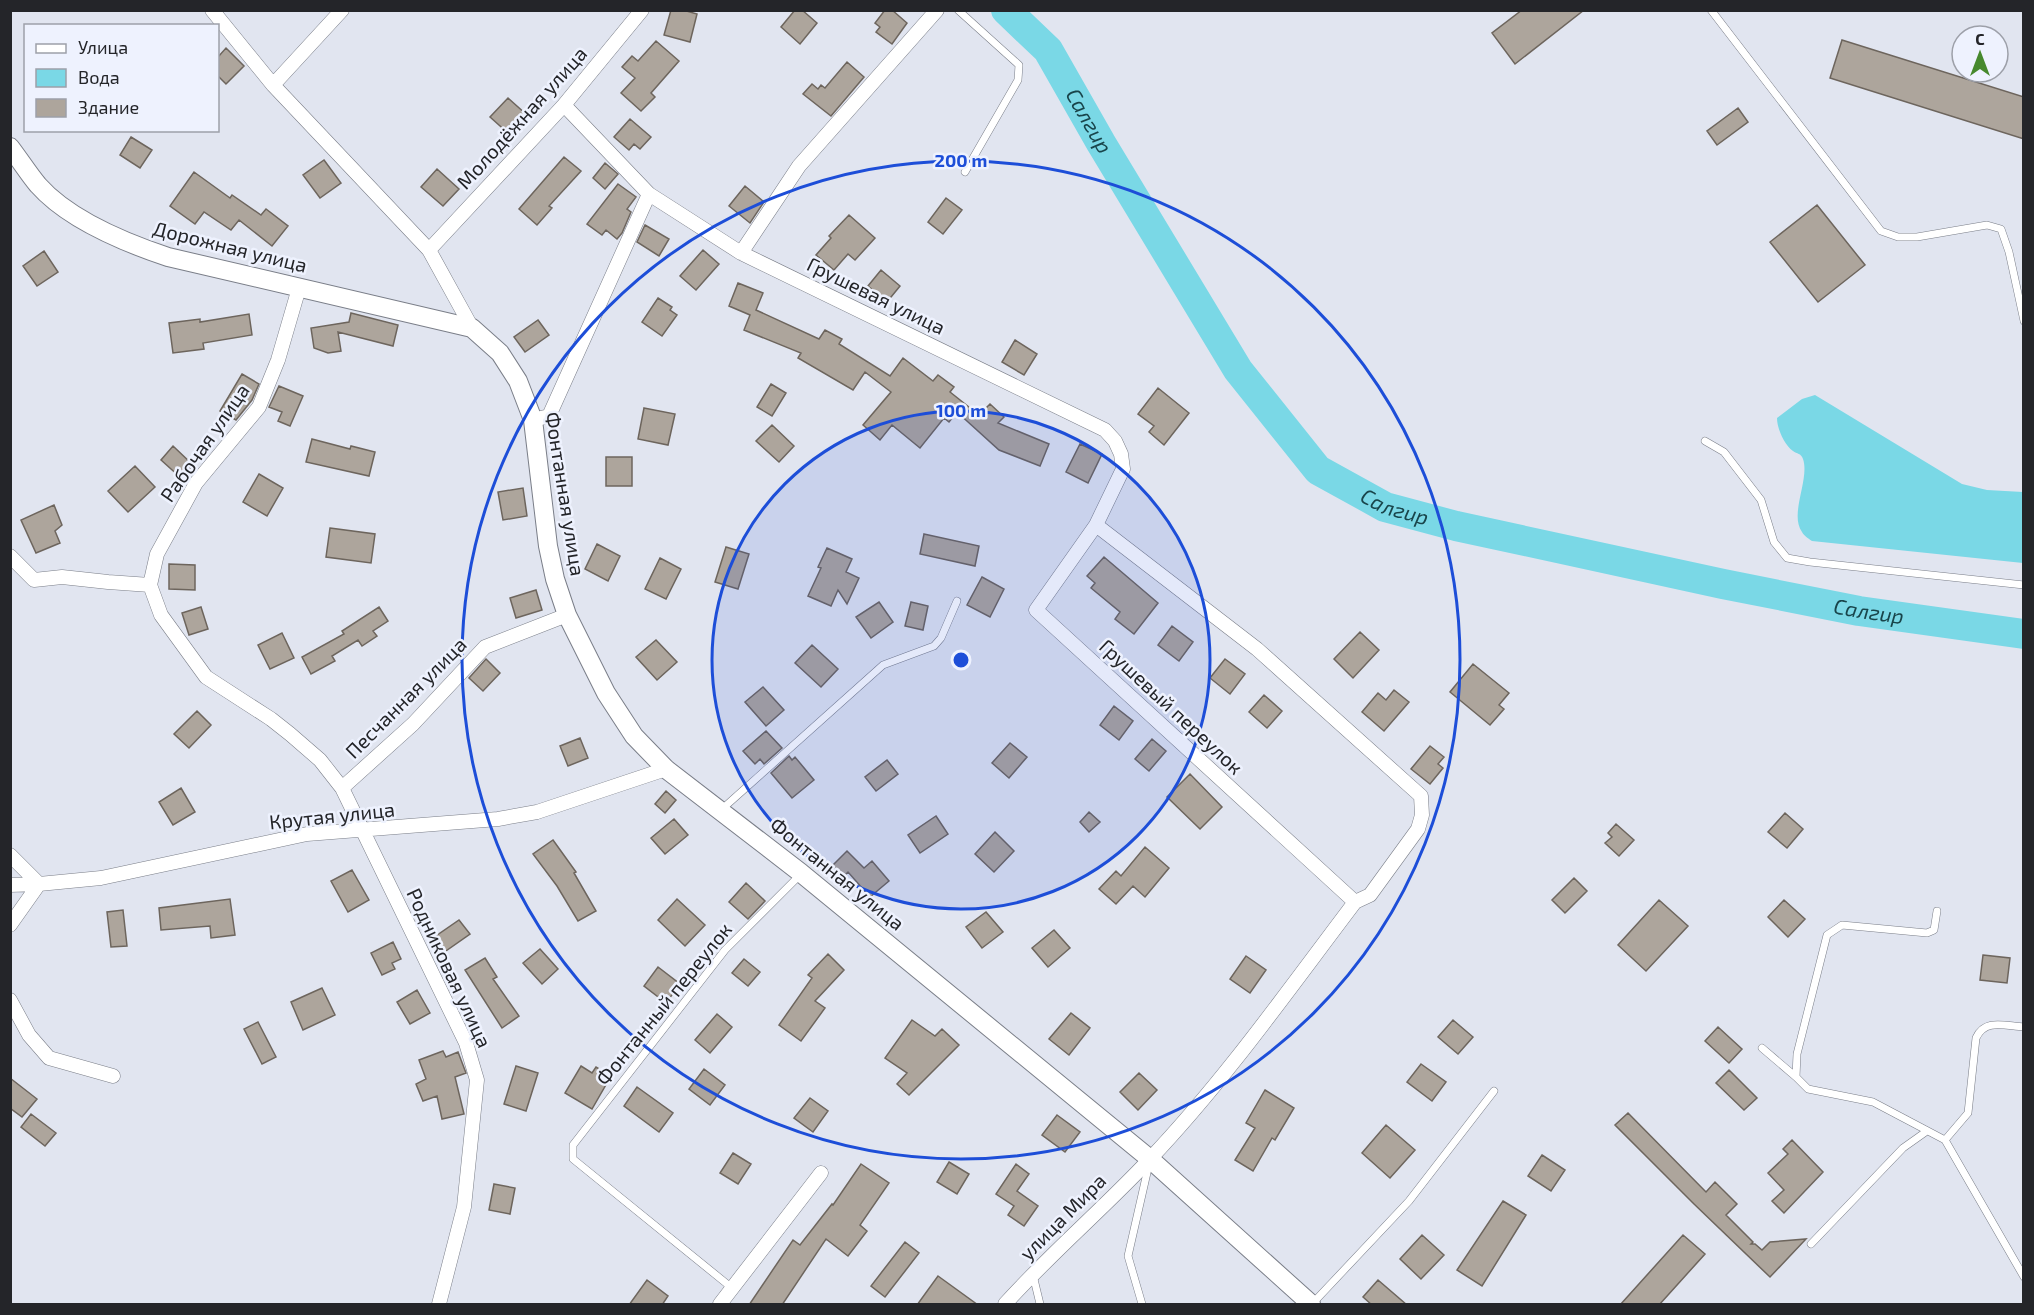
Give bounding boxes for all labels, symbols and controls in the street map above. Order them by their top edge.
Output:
legend [24,24,219,132]
north arrow [1950,24,2010,84]
text: С [1975,29,1985,48]
text: Улица [78,36,128,58]
street label: Молодёжная улица [451,41,592,194]
text: Вода [78,66,120,88]
water label: Салгир [1062,84,1118,158]
text: Здание [78,96,139,118]
text: 200 m [935,149,987,171]
street label: Дорожная улица [150,215,310,278]
street label: Грушевая улица [803,251,949,340]
street label: Рабочая улица [155,379,255,507]
text: 100 m [936,399,986,421]
street label: Фонтанная улица [540,410,591,578]
water label: Салгир [1357,482,1432,529]
water label: Салгир [1832,592,1906,628]
street label: Песчанная улица [340,632,471,763]
street label: Грушевый переулок [1094,634,1249,780]
centre of rings [951,650,971,670]
street label: Крутая улица [268,796,396,835]
street label: Фонтанная улица [765,812,910,936]
street label: Родниковая улица [401,884,497,1052]
street label: Фонтанный переулок [590,917,737,1090]
street label: улица Мира [1014,1168,1111,1265]

